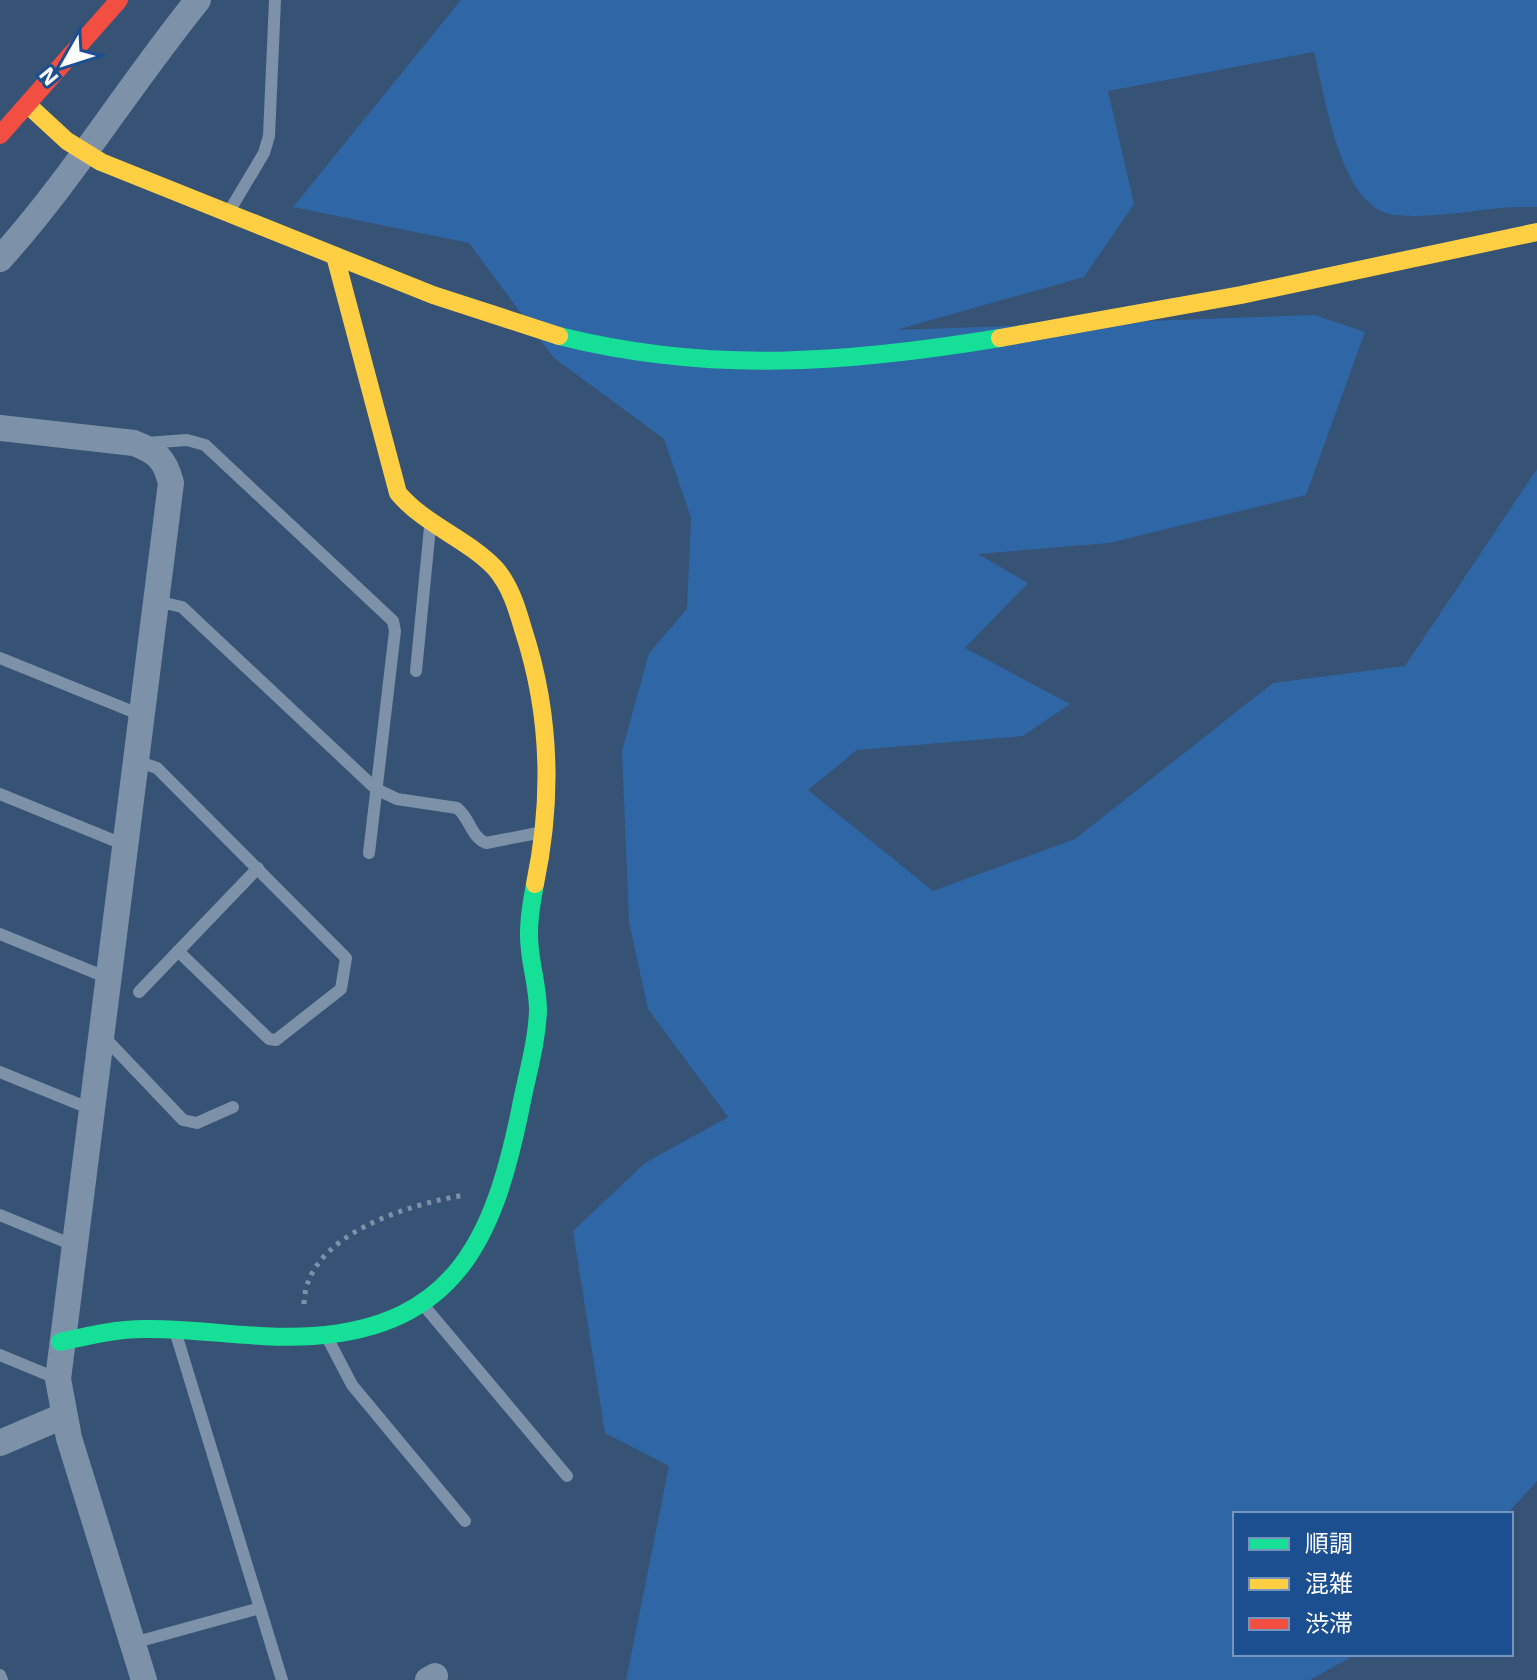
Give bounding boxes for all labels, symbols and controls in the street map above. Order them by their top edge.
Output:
north arrow [24,24,104,104]
text: N [33,63,63,92]
legend [1233,1512,1513,1656]
text: 順調 [1305,1528,1353,1557]
text: 混雑 [1305,1568,1353,1597]
text: 渋滞 [1305,1608,1353,1637]

